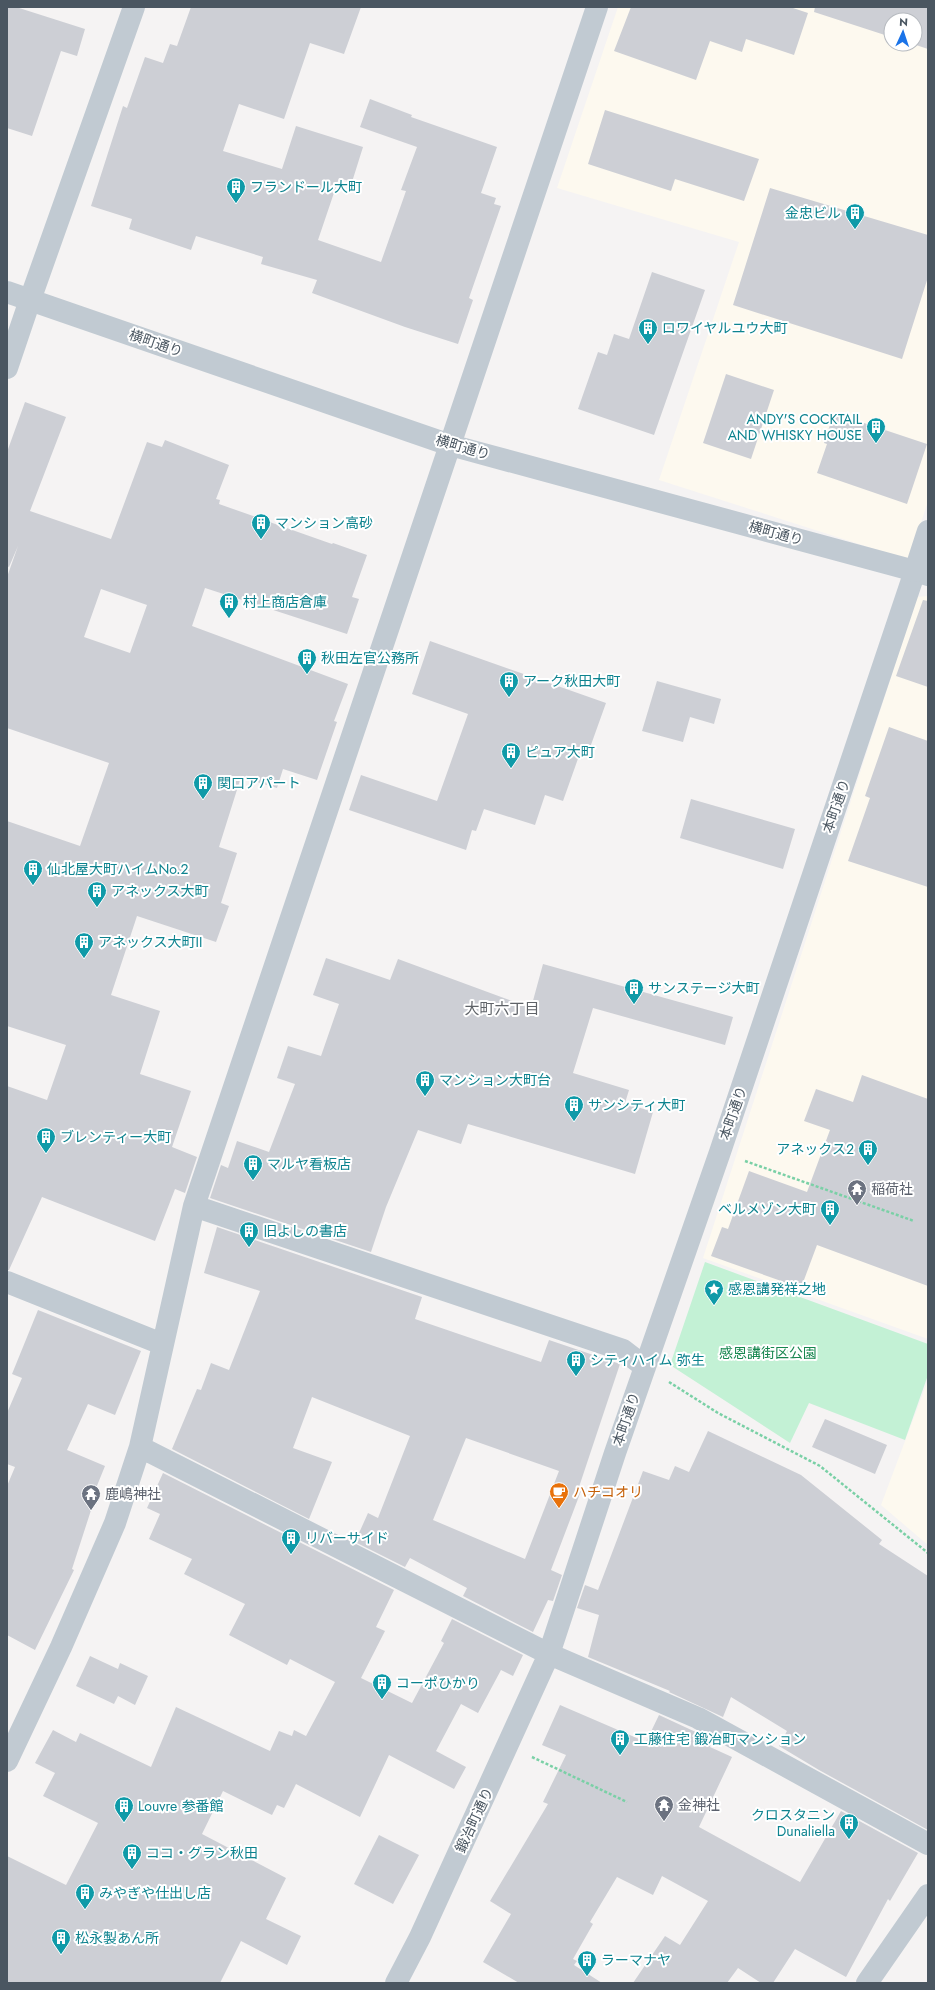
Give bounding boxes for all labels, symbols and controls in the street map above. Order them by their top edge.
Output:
north arrow [883,12,923,52]
text: N [899,14,908,30]
building icon: フランドール大町 [225,176,247,204]
place label: フランドール大町 [250,177,362,197]
building icon: 金忠ビル [844,202,866,230]
place label: 金忠ビル [785,203,841,223]
building icon: ロワイヤルユウ大町 [637,317,659,345]
place label: ロワイヤルユウ大町 [662,318,788,338]
street label: 横町通り [126,324,186,362]
place label: ANDY'S COCKTAIL AND WHISKY HOUSE [728,409,863,445]
building icon: ANDY'S COCKTAIL AND WHISKY HOUSE [865,416,887,444]
street label: 横町通り [433,430,493,464]
building icon: マンション高砂 [250,512,272,540]
place label: マンション高砂 [275,513,373,533]
street label: 横町通り [746,516,806,550]
building icon: 村上商店倉庫 [218,591,240,619]
place label: 村上商店倉庫 [243,592,327,612]
building icon: 秋田左官公務所 [296,647,318,675]
place label: 秋田左官公務所 [321,648,419,668]
building icon: アーク秋田大町 [498,670,520,698]
place label: アーク秋田大町 [523,671,620,691]
building icon: ピュア大町 [500,741,522,769]
place label: ピュア大町 [525,742,595,762]
building icon: 関口アパート [192,772,214,800]
place label: 関口アパート [217,773,301,793]
street label: 本町通り [817,776,855,836]
building icon: 仙北屋大町ハイムNo.2 [22,858,44,886]
place label: 仙北屋大町ハイムNo.2 [47,859,188,879]
building icon: アネックス大町 [86,880,108,908]
place label: アネックス大町 [111,881,209,901]
building icon: アネックス大町II [73,931,95,959]
place label: アネックス大町II [98,932,202,952]
building icon: サンステージ大町 [623,977,645,1005]
place label: サンステージ大町 [648,978,759,998]
district label: 大町六丁目 [464,998,540,1020]
building icon: マンション大町台 [414,1069,436,1097]
place label: マンション大町台 [439,1070,551,1090]
street label: 本町通り [714,1083,752,1143]
building icon: サンシティ大町 [563,1094,585,1122]
place label: サンシティ大町 [588,1095,685,1115]
building icon: ブレンティー大町 [35,1126,57,1154]
place label: ブレンティー大町 [60,1127,171,1147]
building icon: アネックス２ [857,1138,879,1166]
place label: アネックス２ [776,1139,854,1159]
building icon: マルヤ看板店 [242,1153,264,1181]
place label: マルヤ看板店 [267,1154,351,1174]
temple icon: 稲荷社 [846,1178,868,1206]
place label: 稲荷社 [871,1179,913,1199]
building icon: ベルメゾン大町 [819,1198,841,1226]
place label: ベルメゾン大町 [718,1199,816,1219]
building icon: 旧よしの書店 [238,1220,260,1248]
place label: 旧よしの書店 [263,1221,347,1241]
place icon: 感恩講発祥之地 [703,1278,725,1306]
place label: 感恩講発祥之地 [728,1279,826,1299]
park label: 感恩講街区公園 [719,1343,817,1363]
building icon: シティハイム 弥生 [565,1349,587,1377]
place label: シティハイム 弥生 [590,1350,705,1370]
street label: 本町通り [607,1389,645,1449]
cafe icon: ハチコオリ [548,1481,570,1509]
place label: ハチコオリ [573,1482,643,1502]
temple icon: 鹿嶋神社 [80,1483,102,1511]
place label: 鹿嶋神社 [105,1484,161,1504]
building icon: リバーサイド [280,1527,302,1555]
place label: リバーサイド [305,1528,389,1548]
building icon: コーポひかり [371,1672,393,1700]
place label: コーポひかり [396,1673,480,1693]
building icon: 工藤住宅 鍛冶町マンション [609,1728,631,1756]
place label: 工藤住宅 鍛冶町マンション [634,1729,806,1749]
street label: 鍛冶町通り [450,1784,498,1856]
temple icon: 金神社 [653,1794,675,1822]
building icon: Louvre 参番館 [113,1795,135,1823]
place label: 金神社 [678,1795,720,1815]
place label: Louvre 参番館 [138,1796,223,1816]
place label: クロスタニン Dunaliella [751,1805,835,1841]
building icon: クロスタニン Dunaliella [838,1812,860,1840]
building icon: ココ・グラン秋田 [121,1842,143,1870]
place label: ココ・グラン秋田 [146,1843,258,1863]
building icon: みやぎや仕出し店 [74,1882,96,1910]
place label: みやぎや仕出し店 [99,1883,211,1903]
building icon: 松永製あん所 [50,1927,72,1955]
place label: 松永製あん所 [75,1928,159,1948]
building icon: ラーマナヤ [576,1949,598,1977]
place label: ラーマナヤ [601,1950,671,1970]

